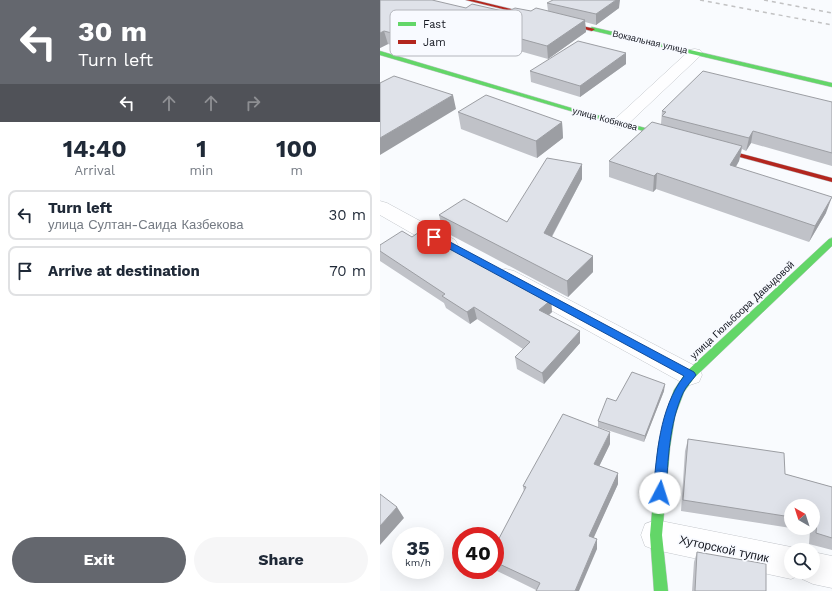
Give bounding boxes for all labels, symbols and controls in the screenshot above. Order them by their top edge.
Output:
legend [390,10,522,56]
text: 30 m [78,15,147,48]
icon: left [12,16,64,68]
text: Fast [423,18,446,31]
street label: Вокзальная улица [611,28,689,56]
text: Jam [423,36,446,49]
text: Turn left [78,49,153,70]
icon: left [116,92,138,114]
icon: ahead [158,92,180,114]
icon: ahead [200,92,222,114]
icon: right [242,92,264,114]
street label: улица Кобякова [572,106,638,132]
text: 14:40 [63,135,127,163]
text: 1 [196,135,207,163]
text: 100 [276,135,317,163]
text: Arrival [74,163,115,178]
text: min [189,163,213,178]
text: m [290,163,303,178]
text: Turn left [48,199,112,217]
icon: left [14,204,36,226]
text: 30 m [329,206,366,224]
text: улица Султан-Саида Казбекова [48,217,244,232]
pin [417,220,451,254]
icon: arrive [423,226,445,248]
street label: улица Гюльбоора Давыдовой [688,259,796,361]
icon: arrive [14,260,36,282]
text: Arrive at destination [48,262,200,280]
text: 70 m [329,262,366,280]
position arrow [639,472,681,514]
north arrow [784,499,820,535]
map controls [784,499,820,579]
speed limit sign: 40 [452,527,504,579]
street label: Хуторской тупик [678,533,771,566]
text: 35 [406,536,430,560]
button: Exit [12,537,186,583]
button: Share [194,537,368,583]
button: search [784,543,820,579]
text: km/h [405,557,431,568]

